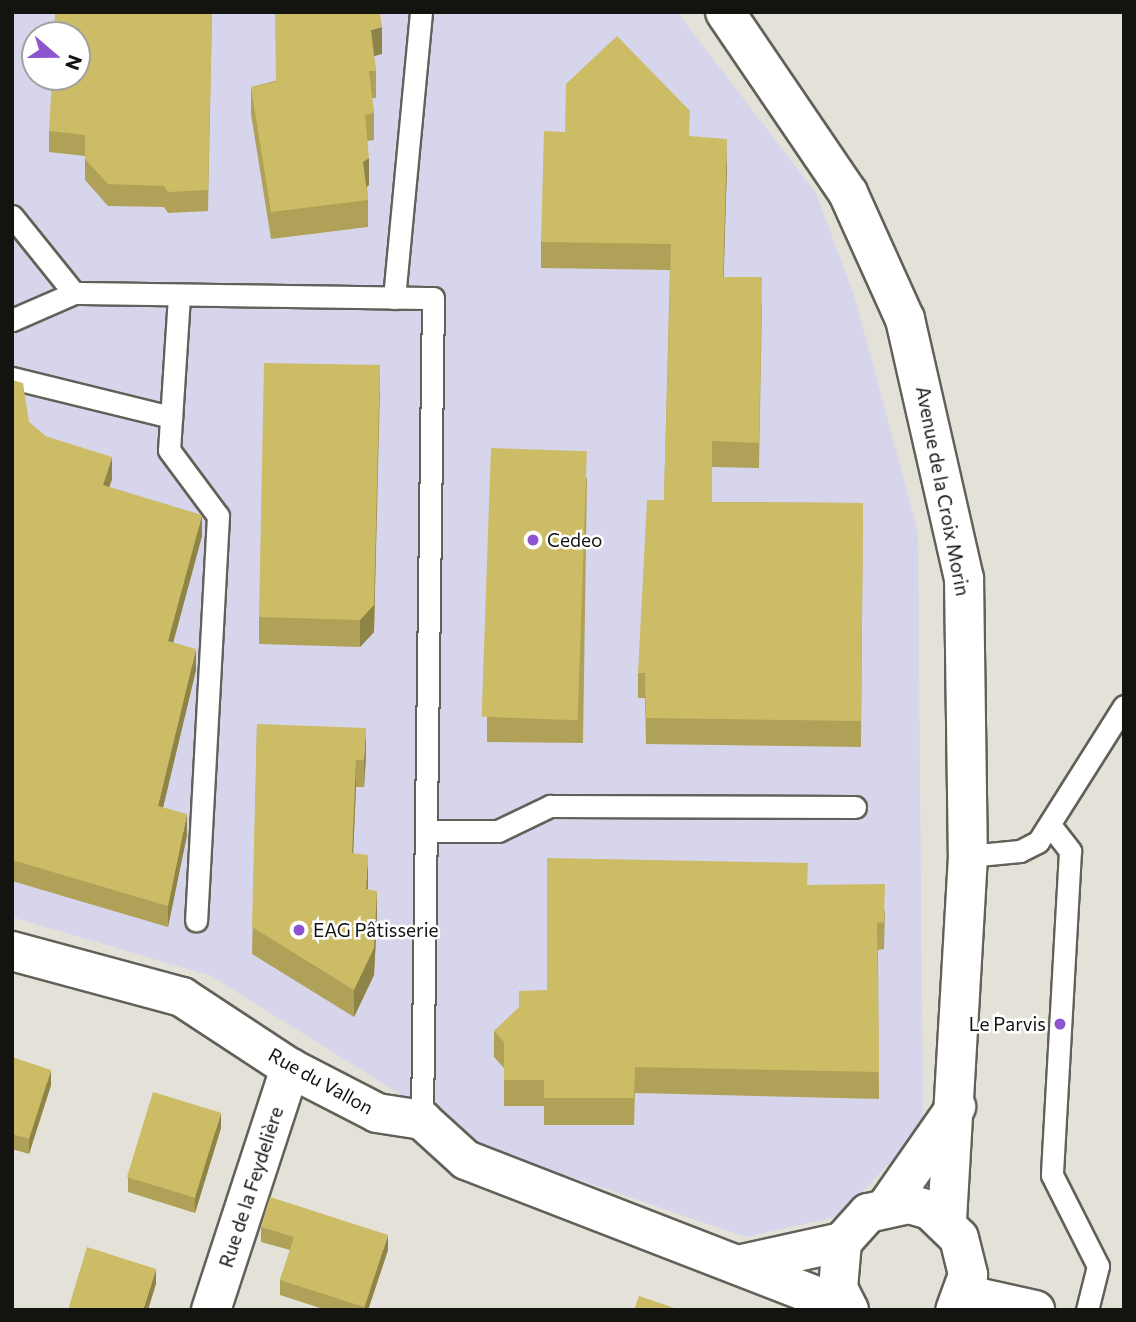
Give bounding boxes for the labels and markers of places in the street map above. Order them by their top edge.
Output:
place label: Cedeo [547,529,602,551]
marker: Cedeo [525,532,541,548]
place label: EAG Pâtisserie [313,919,439,941]
marker: EAG Pâtisserie [291,922,307,938]
place label: Le Parvis [969,1013,1046,1035]
marker: Le Parvis [1052,1016,1068,1032]

